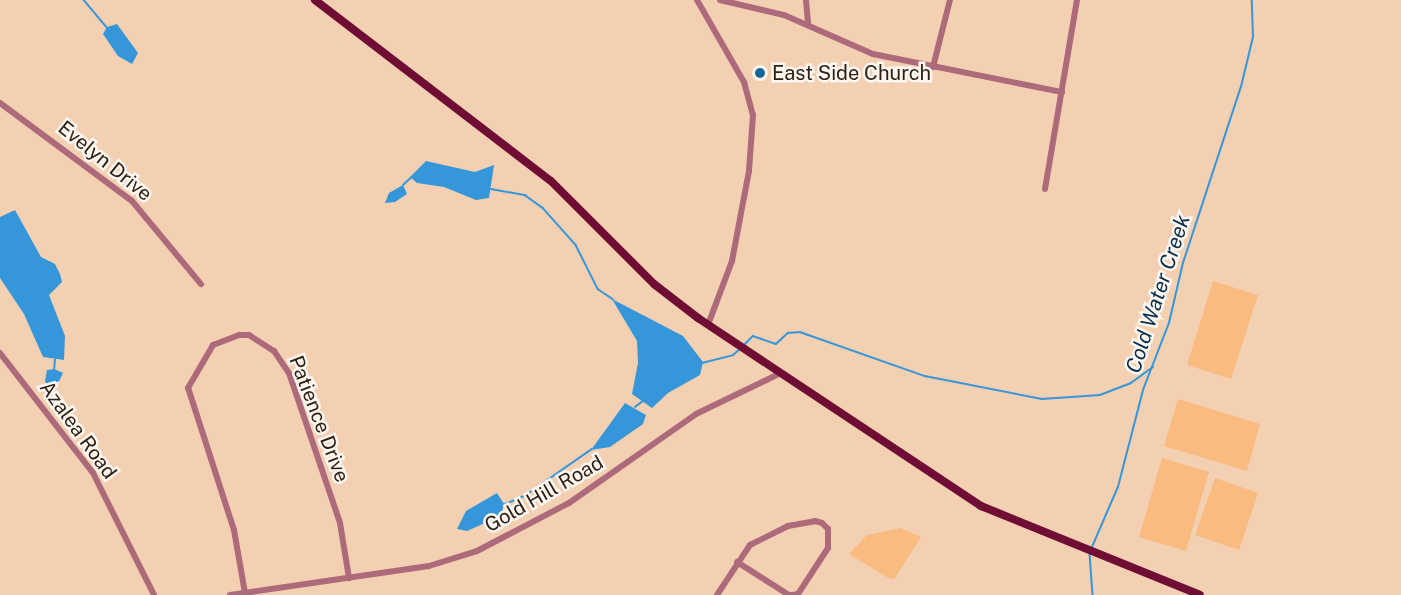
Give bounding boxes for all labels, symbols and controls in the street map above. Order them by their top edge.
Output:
place label: East Side Church [772,61,931,85]
marker: East Side Church [753,66,767,80]
street label: Evelyn Drive [53,116,157,206]
water label: Cold Water Creek [1120,212,1196,376]
street label: Patience Drive [284,352,354,486]
street label: Azalea Road [34,376,122,484]
street label: Gold Hill Road [481,450,607,538]

